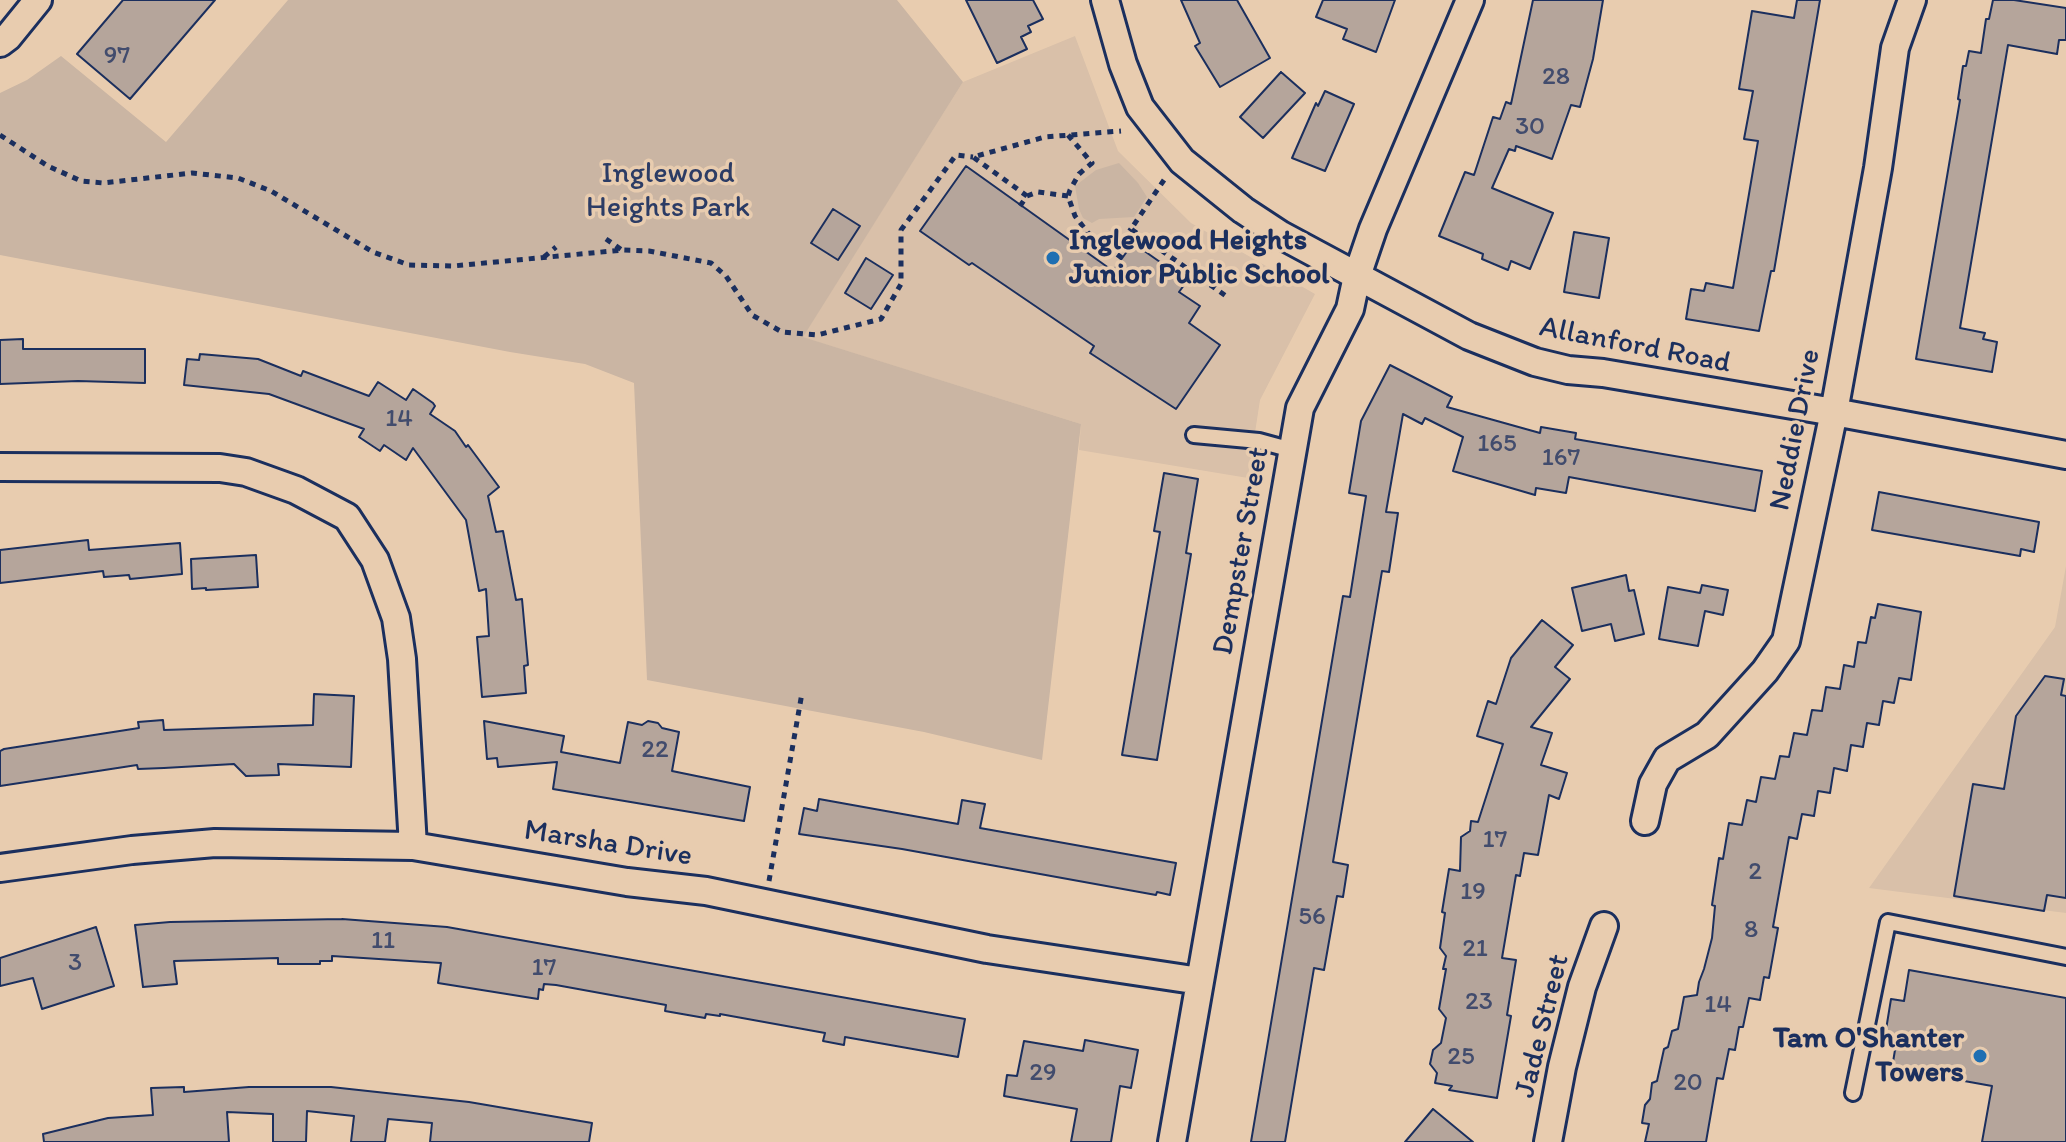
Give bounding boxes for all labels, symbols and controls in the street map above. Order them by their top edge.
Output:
house number: 97 [104,40,130,72]
house number: 28 [1542,61,1570,93]
house number: 30 [1515,111,1545,143]
park label: Inglewood Heights Park [586,156,750,226]
place label: Inglewood Heights Junior Public School [1069,223,1330,294]
marker: Inglewood Heights Junior Public School [1044,249,1062,267]
street label: Allanford Road [1536,310,1734,382]
street label: Neddie Drive [1763,346,1829,514]
house number: 14 [385,403,413,435]
house number: 165 [1477,428,1517,460]
house number: 167 [1542,442,1580,474]
street label: Dempster Street [1206,444,1278,658]
house number: 22 [641,734,669,766]
street label: Marsha Drive [521,813,695,875]
house number: 17 [1483,824,1507,856]
house number: 2 [1748,856,1762,888]
house number: 19 [1460,876,1486,908]
house number: 56 [1298,901,1326,933]
house number: 8 [1744,914,1758,946]
house number: 11 [371,925,395,957]
house number: 21 [1462,933,1488,965]
house number: 3 [68,947,82,979]
street label: Jade Street [1508,951,1578,1101]
house number: 17 [532,952,556,984]
house number: 23 [1465,986,1493,1018]
house number: 14 [1704,989,1732,1021]
place label: Tam O'Shanter Towers [1773,1021,1964,1092]
house number: 25 [1447,1041,1475,1073]
marker: Tam O'Shanter Towers [1971,1047,1989,1065]
house number: 29 [1029,1057,1057,1089]
house number: 20 [1673,1067,1703,1099]

